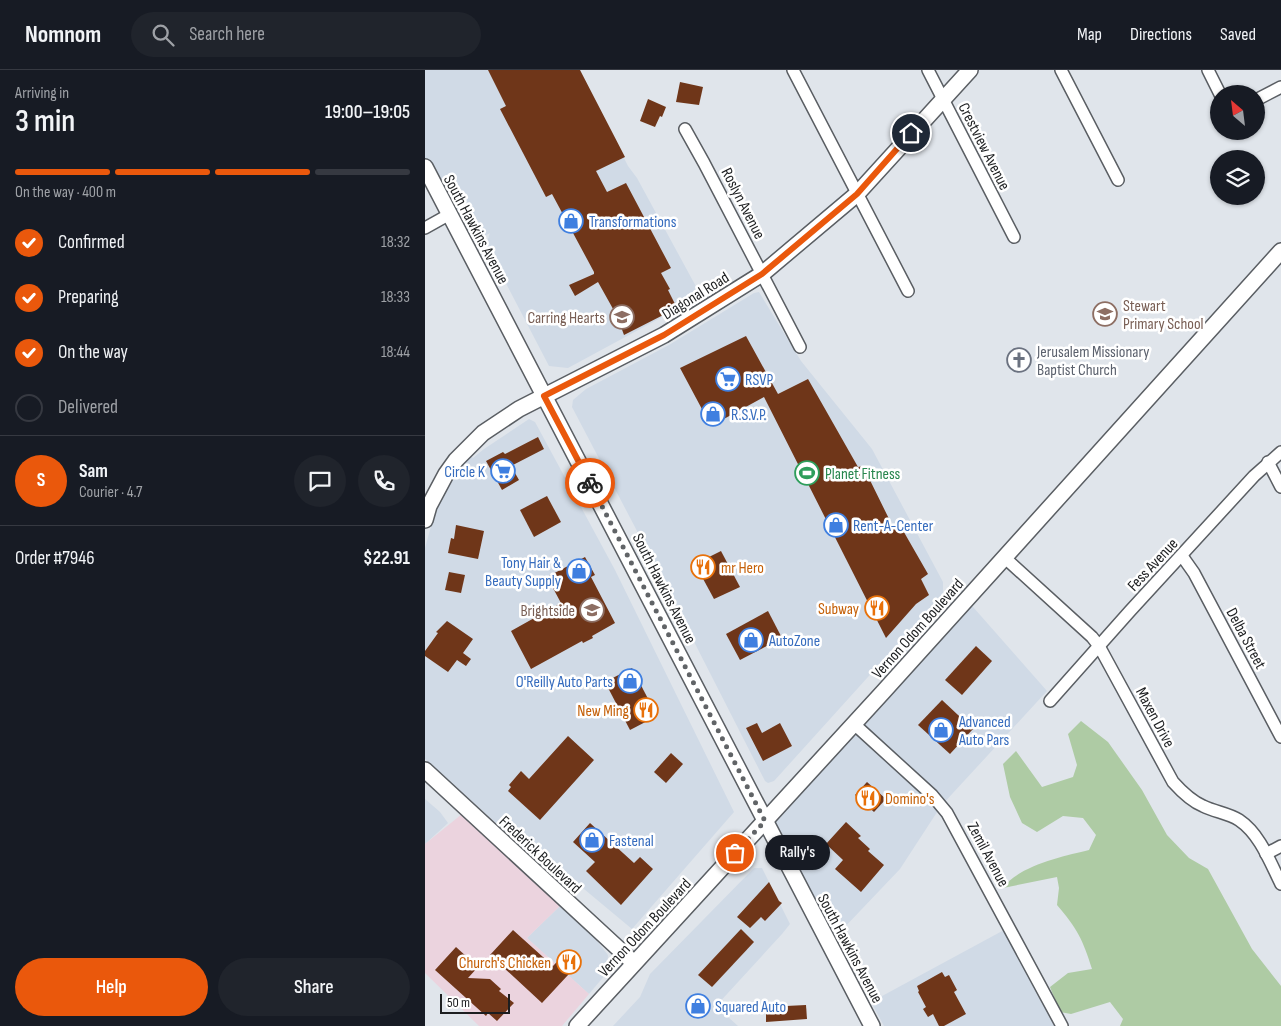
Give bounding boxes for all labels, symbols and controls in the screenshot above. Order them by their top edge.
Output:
search box [131,12,481,57]
text: Nomnom [25,20,101,49]
icon: search [149,21,177,49]
text: Search here [189,23,265,46]
text: Map [1077,24,1102,45]
text: Directions [1130,24,1192,45]
text: Saved [1220,24,1256,45]
text: Arriving in [15,84,69,103]
north arrow [1210,85,1265,140]
map controls [1210,85,1265,205]
street label: Crestview Avenue [954,100,1014,193]
text: 19:00–19:05 [325,101,410,124]
text: 3 min [15,102,75,141]
pin [890,112,932,154]
icon: home [897,119,925,147]
button: layers [1210,150,1265,205]
street label: Roslyn Avenue [717,165,769,242]
street label: South Hawkins Avenue [439,172,512,288]
text: On the way · 400 m [15,183,116,202]
shop icon: Transformations [558,208,584,234]
place label: Transformations [589,213,677,232]
icon: check [15,229,43,257]
text: Confirmed [58,231,125,254]
text: 18:32 [381,233,410,252]
street label: Diagonal Road [659,268,733,324]
icon: check [15,284,43,312]
text: Preparing [58,286,119,309]
text: 18:33 [381,288,410,307]
place label: Stewart Primary School [1123,297,1204,334]
school or university icon: Stewart Primary School [1092,301,1118,327]
school or university icon: Carring Hearts [609,304,635,330]
place label: Carring Hearts [527,309,605,328]
icon: check [15,339,43,367]
text: On the way [58,341,128,364]
text: 18:44 [381,343,410,362]
place label: Jerusalem Missionary Baptist Church [1036,343,1149,380]
church icon: Jerusalem Missionary Baptist Church [1006,347,1032,373]
supermarket icon: RSVP [715,366,741,392]
place label: RSVP [745,371,773,390]
text: Delivered [58,396,118,419]
shop icon: R.S.V.P. [700,401,726,427]
place label: R.S.V.P. [731,406,767,425]
button: chat [294,455,346,507]
button: phone [358,455,410,507]
supermarket icon: Circle K [490,458,516,484]
courier [565,458,615,508]
text: Sam [79,460,108,483]
sports icon: Planet Fitness [794,460,820,486]
place label: Circle K [444,463,486,482]
place label: Planet Fitness [825,465,901,484]
text: S [37,469,45,492]
icon: bike [576,469,604,497]
text: Courier · 4.7 [79,483,142,502]
shop icon: Rent-A-Center [823,512,849,538]
place label: Rent-A-Center [853,517,934,536]
street label: South Hawkins Avenue [628,530,700,647]
street label: Fess Avenue [1124,535,1182,595]
text: Order #7946 [15,547,94,570]
text: $22.91 [363,547,410,570]
place label: Tony Hair & Beauty Supply [485,554,561,591]
restaurant icon: mr Hero [690,554,716,580]
shop icon: Tony Hair & Beauty Supply [566,558,592,584]
place label: mr Hero [721,559,764,578]
street label: Vernon Odom Boulevard [868,575,968,683]
restaurant icon: Subway [864,595,890,621]
school or university icon: Brightside [579,597,605,623]
place label: Subway [818,600,859,619]
place label: Brightside [520,602,575,621]
street label: Delba Street [1222,605,1270,673]
shop icon: AutoZone [738,627,764,653]
place label: AutoZone [768,632,820,651]
shop icon: O'Reilly Auto Parts [617,668,643,694]
place label: O'Reilly Auto Parts [516,673,613,692]
street label: Maxen Drive [1131,684,1178,751]
restaurant icon: New Ming [633,697,659,723]
place label: New Ming [577,702,629,721]
place label: Advanced Auto Pars [958,713,1011,750]
shop icon: Advanced Auto Pars [928,717,954,743]
restaurant icon: Domino's [855,785,881,811]
place label: Domino's [885,790,935,809]
street label: Frederick Boulevard [495,812,585,898]
street label: Zemil Avenue [963,819,1013,890]
shop icon: Fastenal [579,827,605,853]
place label: Fastenal [609,832,654,851]
pin [714,832,756,874]
callout: Rally's [765,836,830,870]
icon: bag [721,839,749,867]
text: Rally's [780,843,815,862]
street label: Vernon Odom Boulevard [595,875,696,981]
street label: South Hawkins Avenue [813,891,886,1007]
restaurant icon: Church's Chicken [556,949,582,975]
place label: Church's Chicken [459,954,551,973]
button: Help [15,958,208,1016]
button: Share [218,958,410,1016]
scale bar [440,991,510,1014]
shop icon: Squared Auto [685,993,711,1019]
text: 50 m [447,994,470,1011]
place label: Squared Auto [715,998,786,1017]

